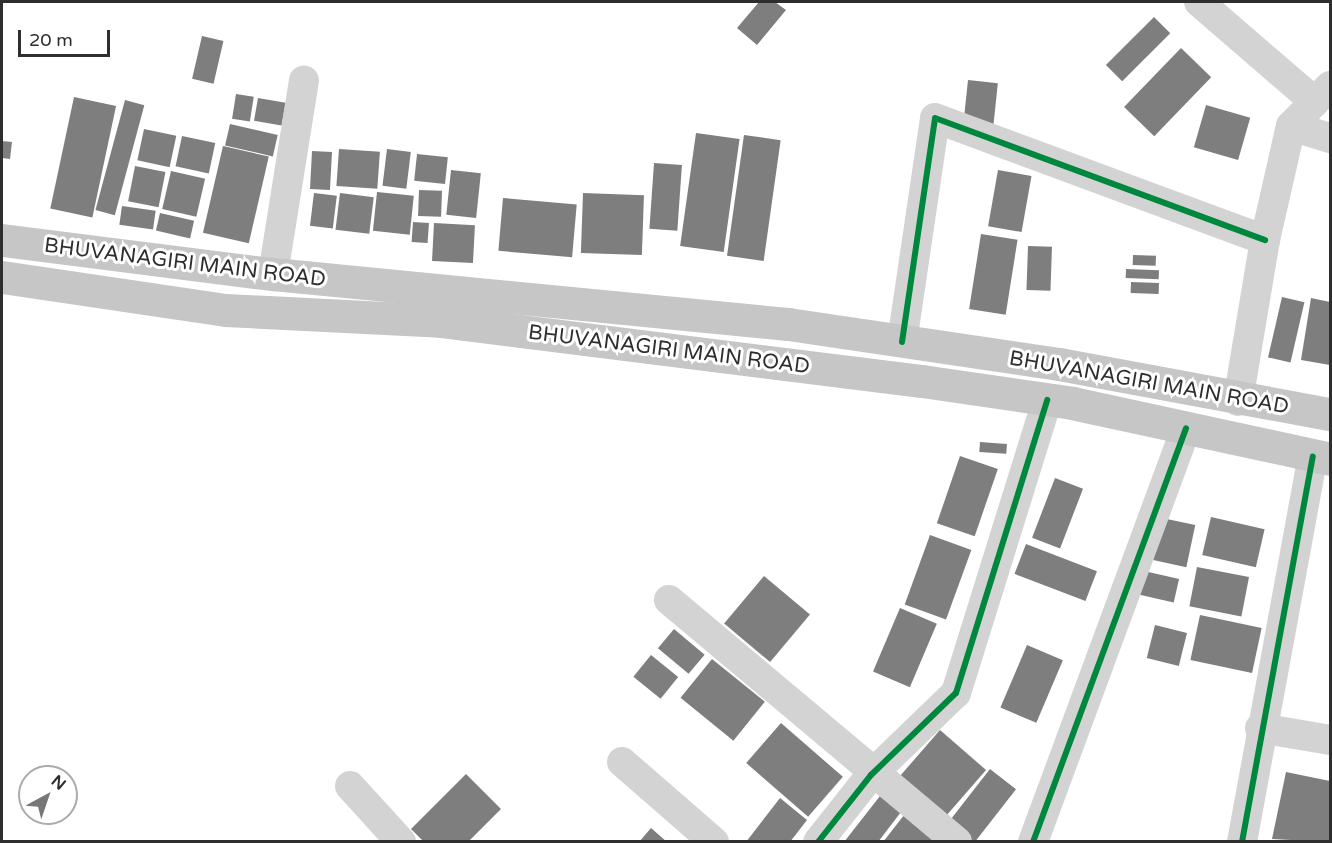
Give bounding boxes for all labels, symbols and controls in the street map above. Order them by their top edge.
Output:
scale bar [21,18,112,56]
text: 20 m [29,29,73,51]
street label: BHUVANAGIRI MAIN ROAD [43,233,327,293]
street label: BHUVANAGIRI MAIN ROAD [527,320,811,380]
street label: BHUVANAGIRI MAIN ROAD [1007,346,1291,420]
north arrow [18,765,78,825]
text: N [47,771,70,795]

